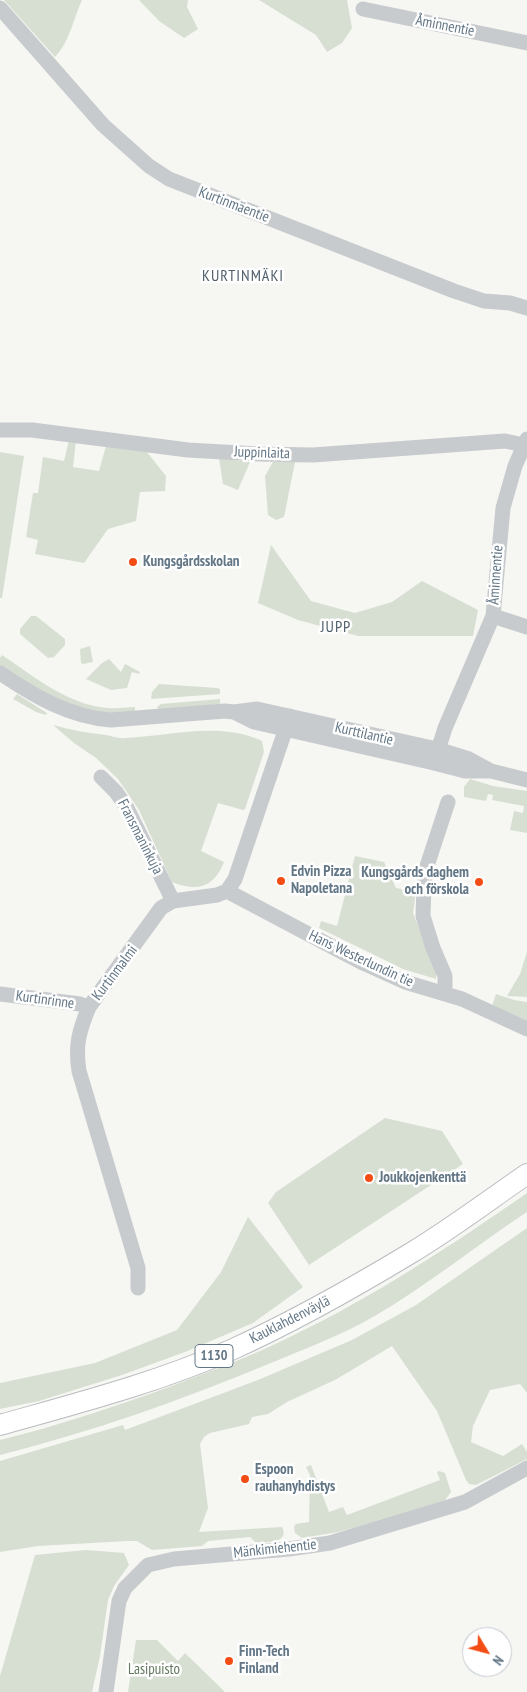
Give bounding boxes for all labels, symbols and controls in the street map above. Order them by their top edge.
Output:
street label: Åminnentie [414,11,476,41]
street label: Kurtinmäentie [196,183,272,227]
district label: KURTINMÄKI [201,266,285,286]
street label: Juppinlaita [234,443,290,463]
street label: Åminnentie [485,545,507,605]
place label: Kungsgårdsskolan [143,553,240,571]
marker: Kungsgårdsskolan [127,556,139,568]
district label: JUPP [320,617,352,637]
street label: Kurttilantie [333,719,395,749]
street label: Fransmaninkuja [113,797,167,877]
place label: Edvin Pizza Napoletana [291,863,352,898]
place label: Kungsgårds daghem och förskola [361,864,469,899]
marker: Edvin Pizza Napoletana [275,875,287,887]
marker: Kungsgårds daghem och förskola [473,876,485,888]
street label: Hans Westerlundin tie [306,927,416,991]
street label: Kurtinmalmi [88,942,142,1004]
street label: Kurtinrinne [15,987,75,1013]
place label: Joukkojenkenttä [379,1169,466,1187]
marker: Joukkojenkenttä [363,1172,375,1184]
street label: Kauklahdenväylä [247,1292,333,1348]
road number: 1130 [195,1344,233,1368]
place label: Espoon rauhanyhdistys [255,1461,335,1496]
marker: Espoon rauhanyhdistys [239,1473,251,1485]
street label: Mänkimiehentie [233,1536,317,1562]
north arrow [462,1627,512,1677]
place label: Finn-Tech Finland [239,1643,290,1678]
text: N [489,1652,508,1669]
marker: Finn-Tech Finland [223,1655,235,1667]
park label: Lasipuisto [128,1661,180,1679]

